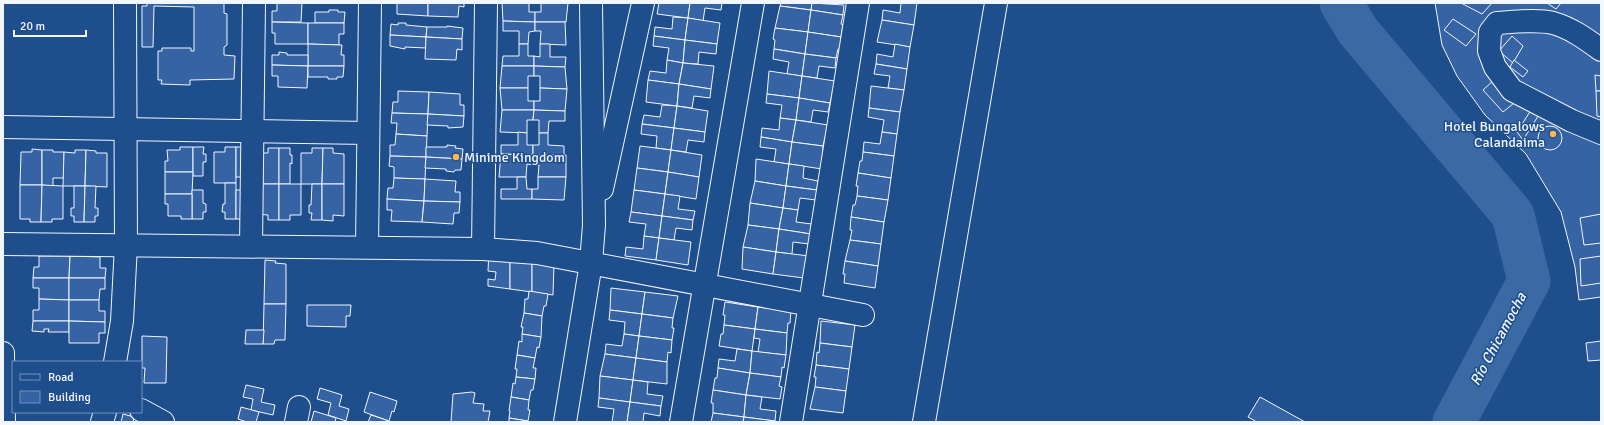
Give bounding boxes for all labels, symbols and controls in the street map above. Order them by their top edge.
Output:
scale bar [14,12,86,38]
text: 20 m [20,19,45,34]
place label: Hotel Bungalows Calandaima [1444,118,1545,151]
marker: Hotel Bungalows Calandaima [1548,129,1558,139]
place label: Minime Kingdom [464,149,565,166]
marker: Minime Kingdom [451,152,461,162]
water label: Río Chicamocha [1466,289,1530,389]
legend [12,361,142,413]
text: Road [48,370,74,385]
text: Building [48,390,91,405]

